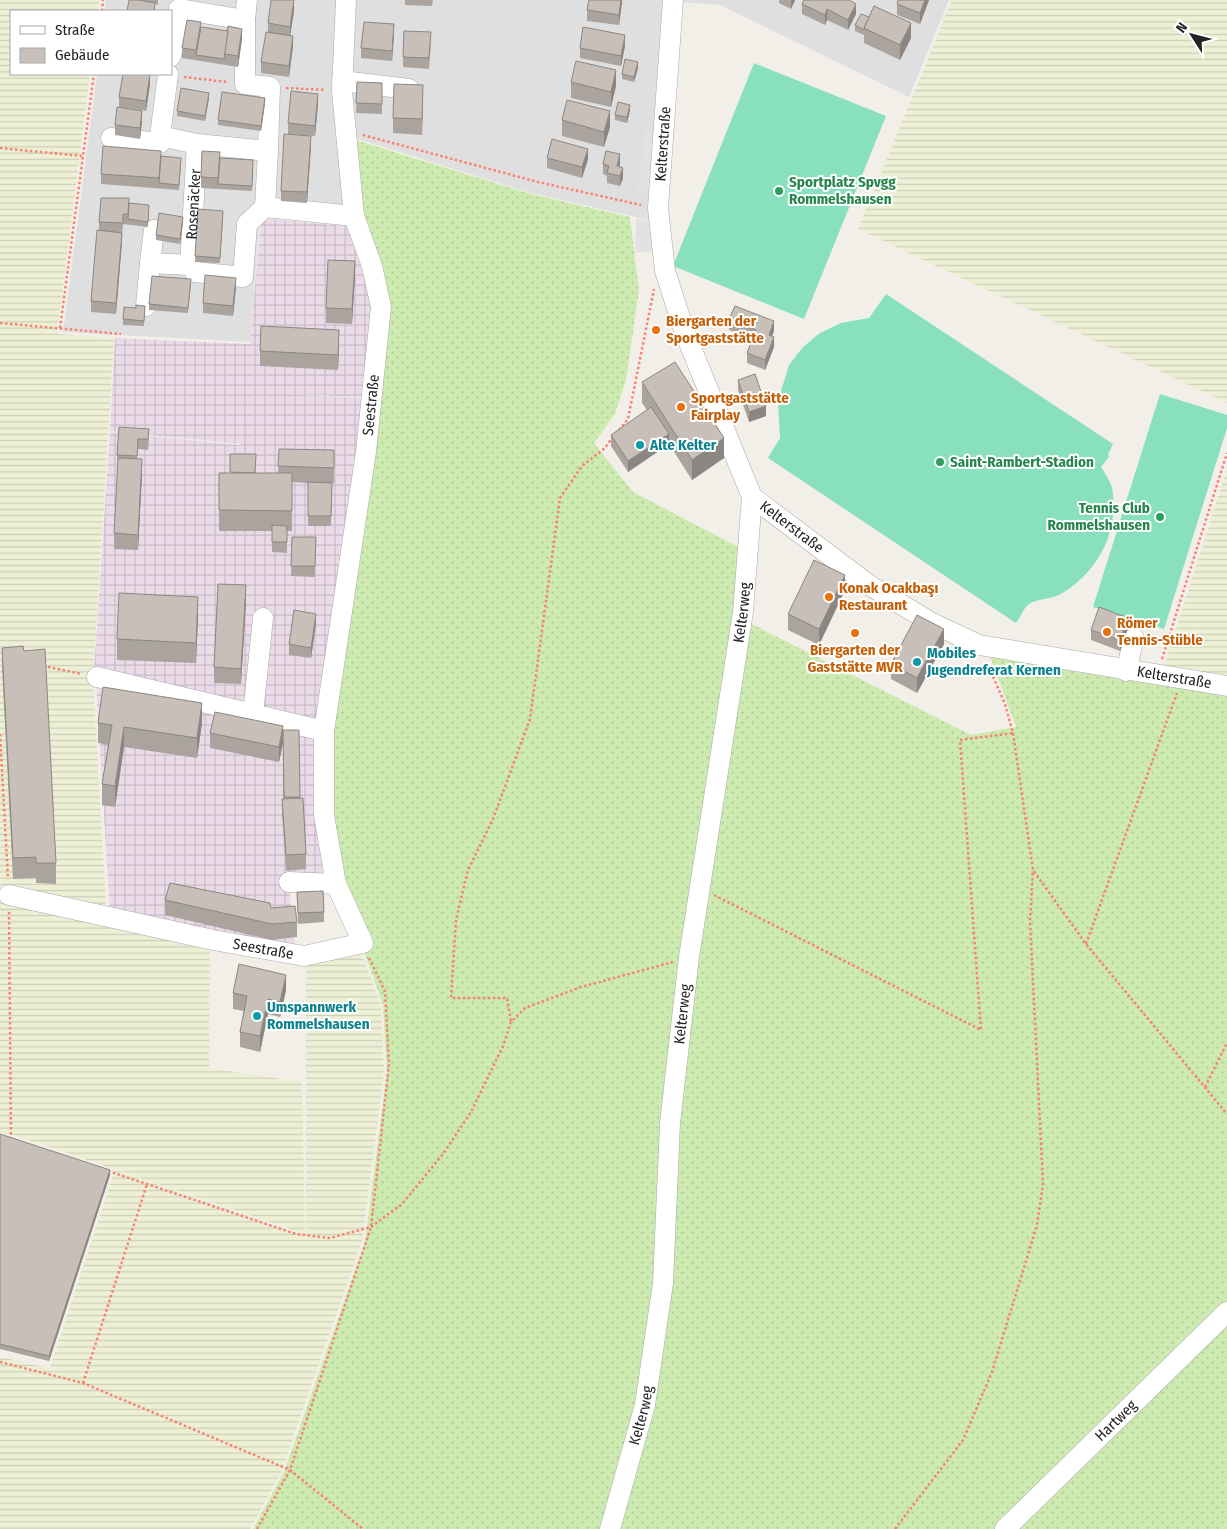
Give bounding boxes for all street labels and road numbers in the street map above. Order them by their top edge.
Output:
street label: Kelterstraße [651,106,675,182]
street label: Rosenäcker [182,167,205,240]
street label: Seestraße [359,374,383,436]
street label: Kelterstraße [756,497,827,557]
street label: Kelterweg [729,582,754,644]
street label: Kelterstraße [1136,662,1213,692]
street label: Seestraße [232,935,295,963]
street label: Kelterweg [670,983,695,1045]
street label: Kelterweg [625,1384,657,1447]
street label: Hartweg [1091,1396,1140,1445]

